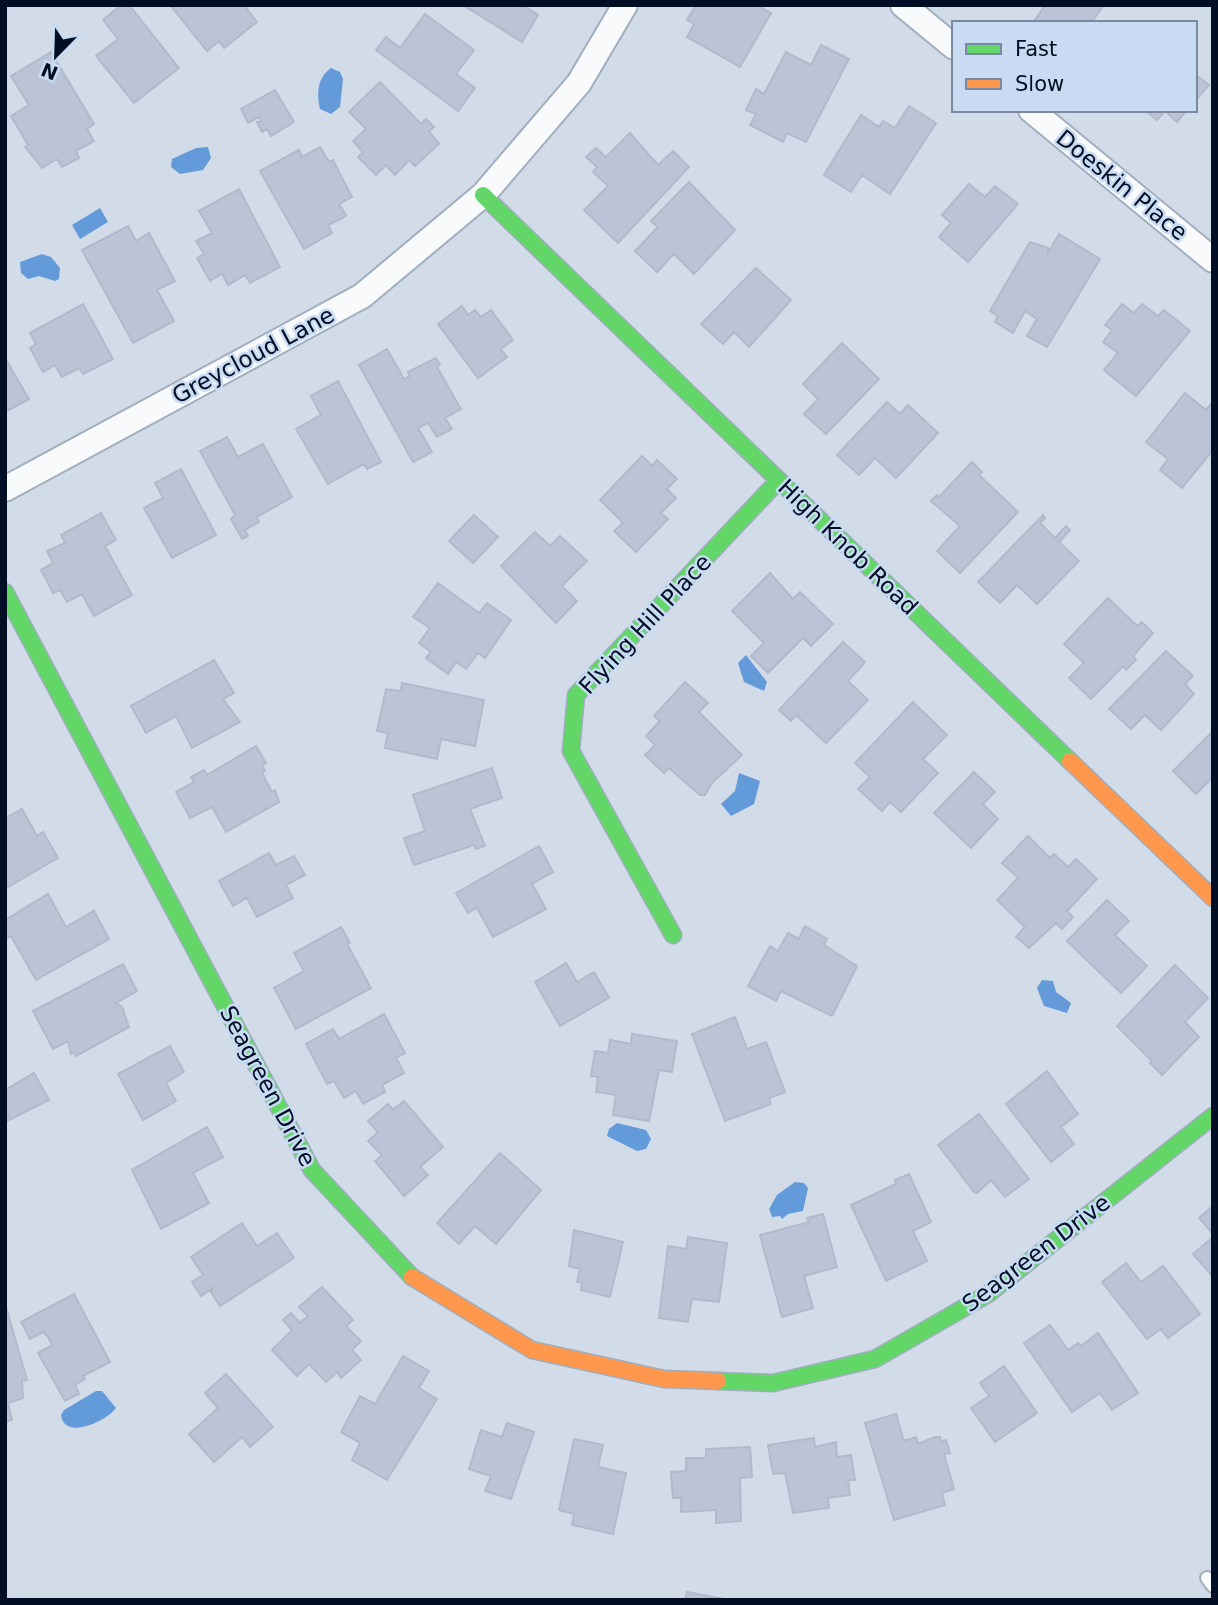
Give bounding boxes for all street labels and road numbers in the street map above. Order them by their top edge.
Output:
street label: Doeskin Place [1051,124,1193,246]
street label: Greycloud Lane [168,301,338,409]
street label: High Knob Road [773,474,923,620]
street label: Flying Hill Place [574,549,716,699]
street label: Seagreen Drive [215,1001,321,1171]
street label: Seagreen Drive [957,1189,1115,1317]

